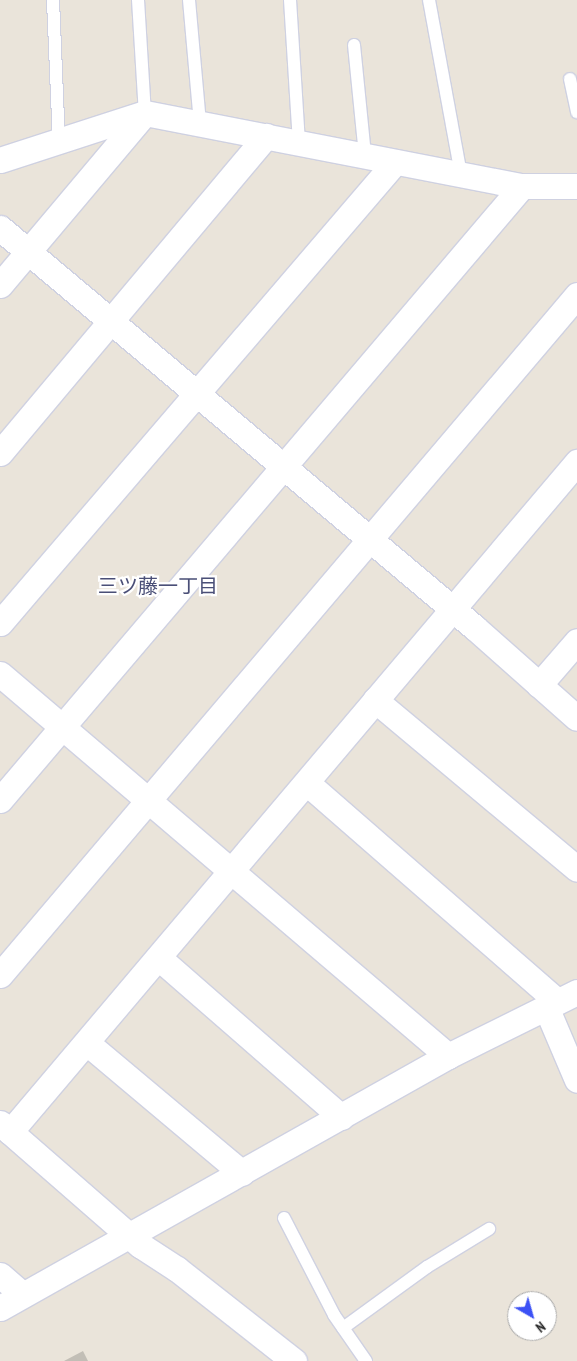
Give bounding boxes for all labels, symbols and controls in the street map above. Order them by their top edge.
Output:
district label: 三ツ藤一丁目 [98,574,218,598]
north arrow [507,1291,557,1341]
text: N [532,1318,549,1336]

